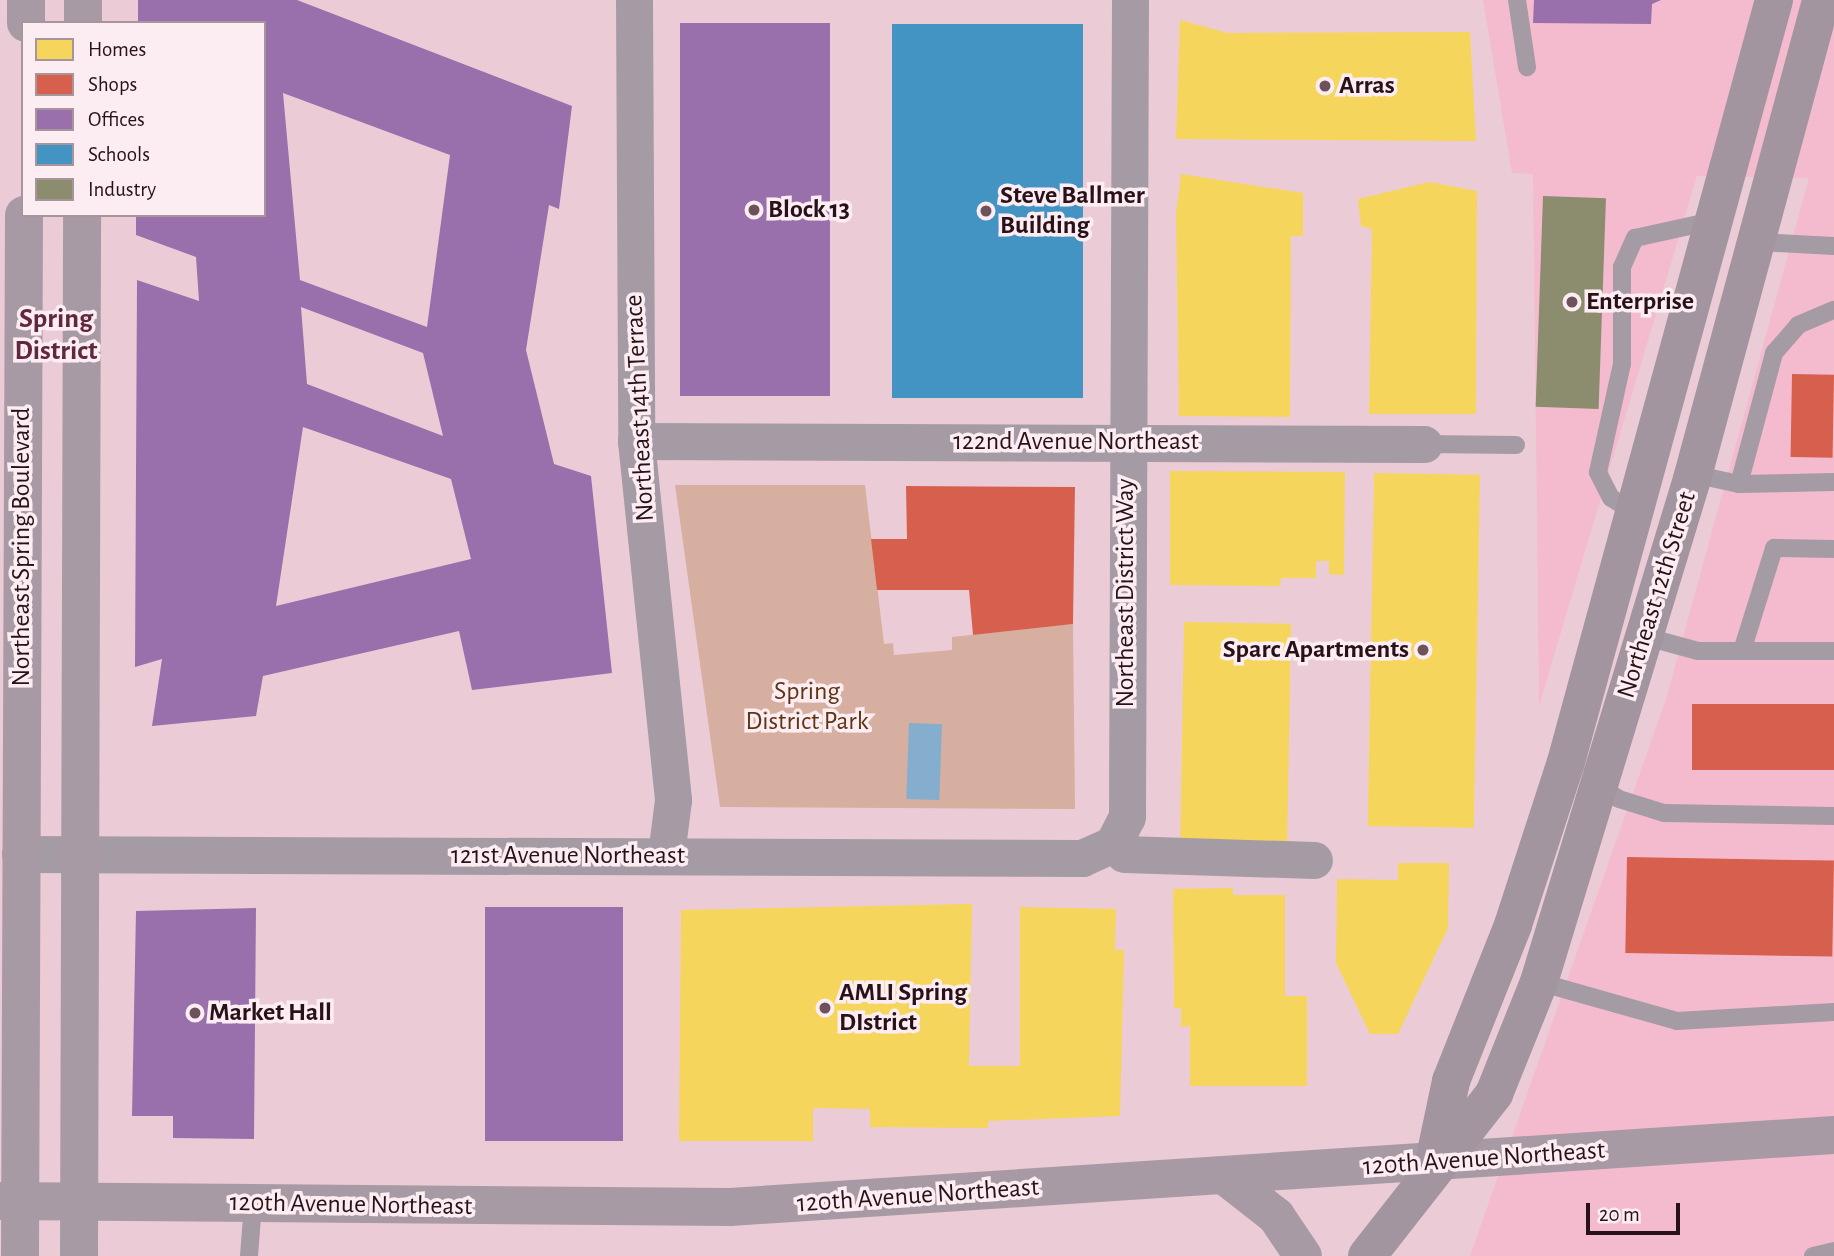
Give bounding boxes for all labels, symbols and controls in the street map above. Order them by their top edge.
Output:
legend [21,21,266,217]
text: Homes [88,39,146,60]
place label: Arras [1339,70,1395,102]
text: Shops [88,74,137,95]
marker: Arras [1317,78,1333,94]
text: Offices [88,109,145,130]
text: Schools [88,144,150,165]
text: Industry [88,179,156,200]
place label: Steve Ballmer Building [1000,180,1145,242]
place label: Block 13 [768,194,850,226]
marker: Block 13 [746,202,762,218]
marker: Steve Ballmer Building [978,203,994,219]
place label: Enterprise [1586,286,1694,318]
street label: Northeast 14th Terrace [618,294,662,522]
marker: Enterprise [1564,294,1580,310]
district label: Spring District [14,302,98,368]
street label: Northeast Spring Boulevard [6,408,38,686]
street label: 122nd Avenue Northeast [953,426,1199,458]
street label: Northeast District Way [1110,478,1142,708]
street label: Northeast 12th Street [1611,488,1703,702]
place label: Sparc Apartments [1223,634,1409,666]
marker: Sparc Apartments [1415,642,1431,658]
park label: Spring District Park [745,676,869,738]
street label: 121st Avenue Northeast [451,840,685,872]
place label: AMLI Spring DIstrict [839,977,967,1038]
place label: Market Hall [209,997,332,1029]
marker: AMLI Spring DIstrict [817,1000,833,1016]
marker: Market Hall [187,1005,203,1021]
street label: 120th Avenue Northeast [1362,1135,1606,1183]
street label: 120th Avenue Northeast [796,1172,1040,1220]
street label: 120th Avenue Northeast [229,1187,473,1223]
scale bar [1589,1190,1684,1234]
text: 20 m [1599,1204,1640,1225]

